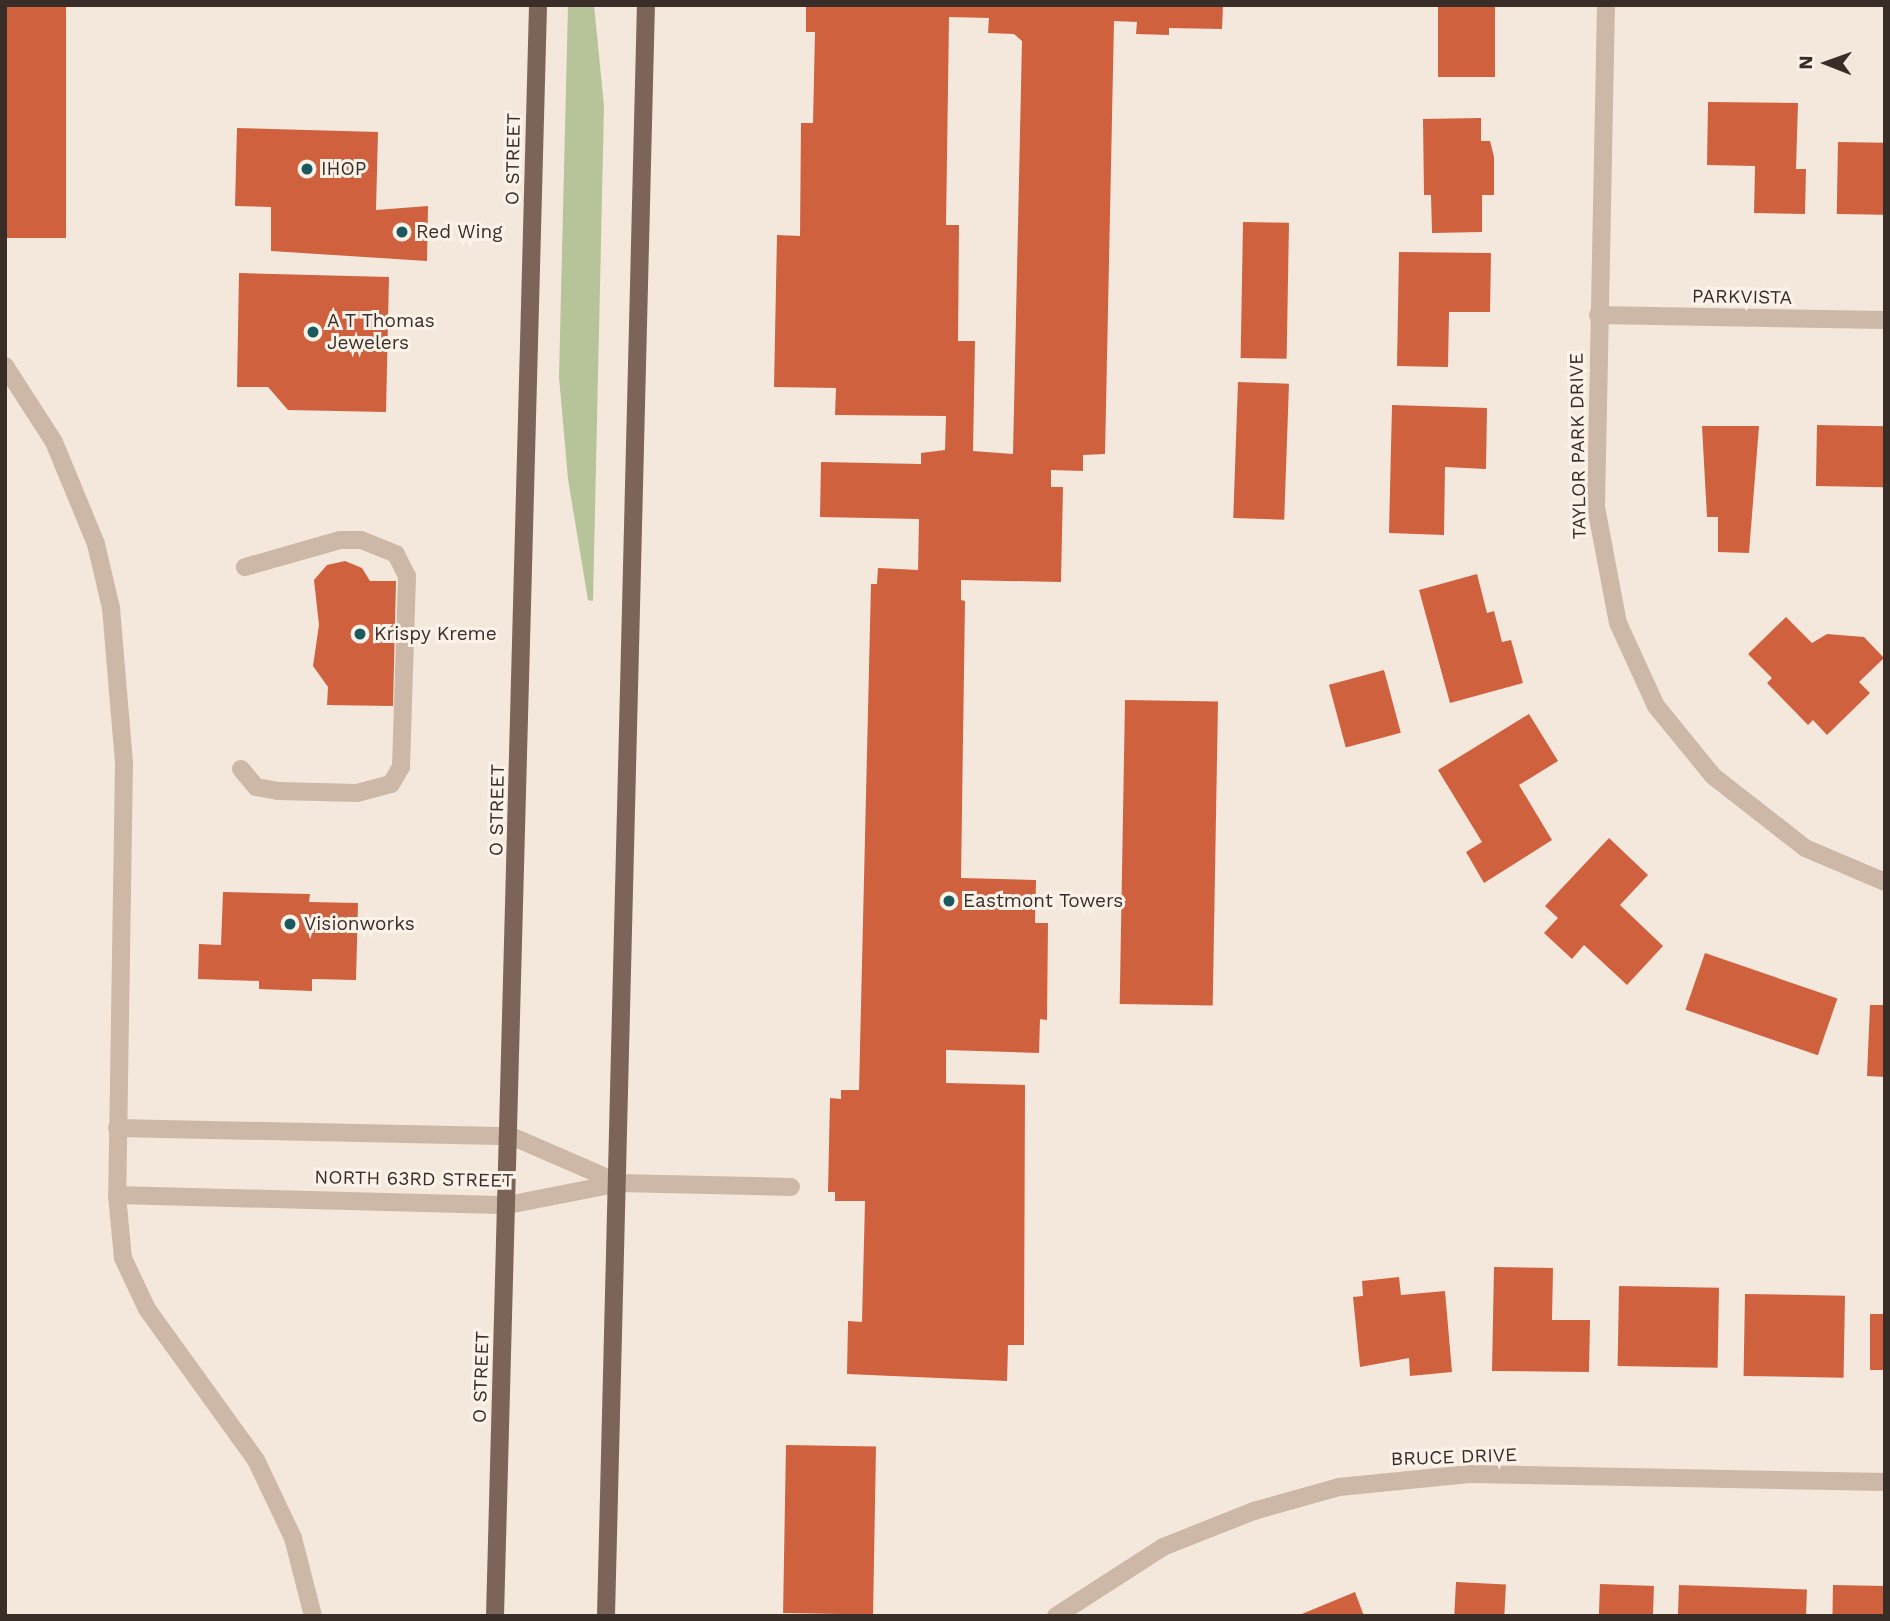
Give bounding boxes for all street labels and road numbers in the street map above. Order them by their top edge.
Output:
street label: O STREET [501,113,525,205]
street label: PARKVISTA [1692,285,1792,309]
street label: TAYLOR PARK DRIVE [1565,352,1591,540]
street label: O STREET [485,764,509,856]
street label: NORTH 63RD STREET [314,1166,514,1192]
street label: O STREET [468,1331,494,1423]
street label: BRUCE DRIVE [1390,1443,1518,1471]

